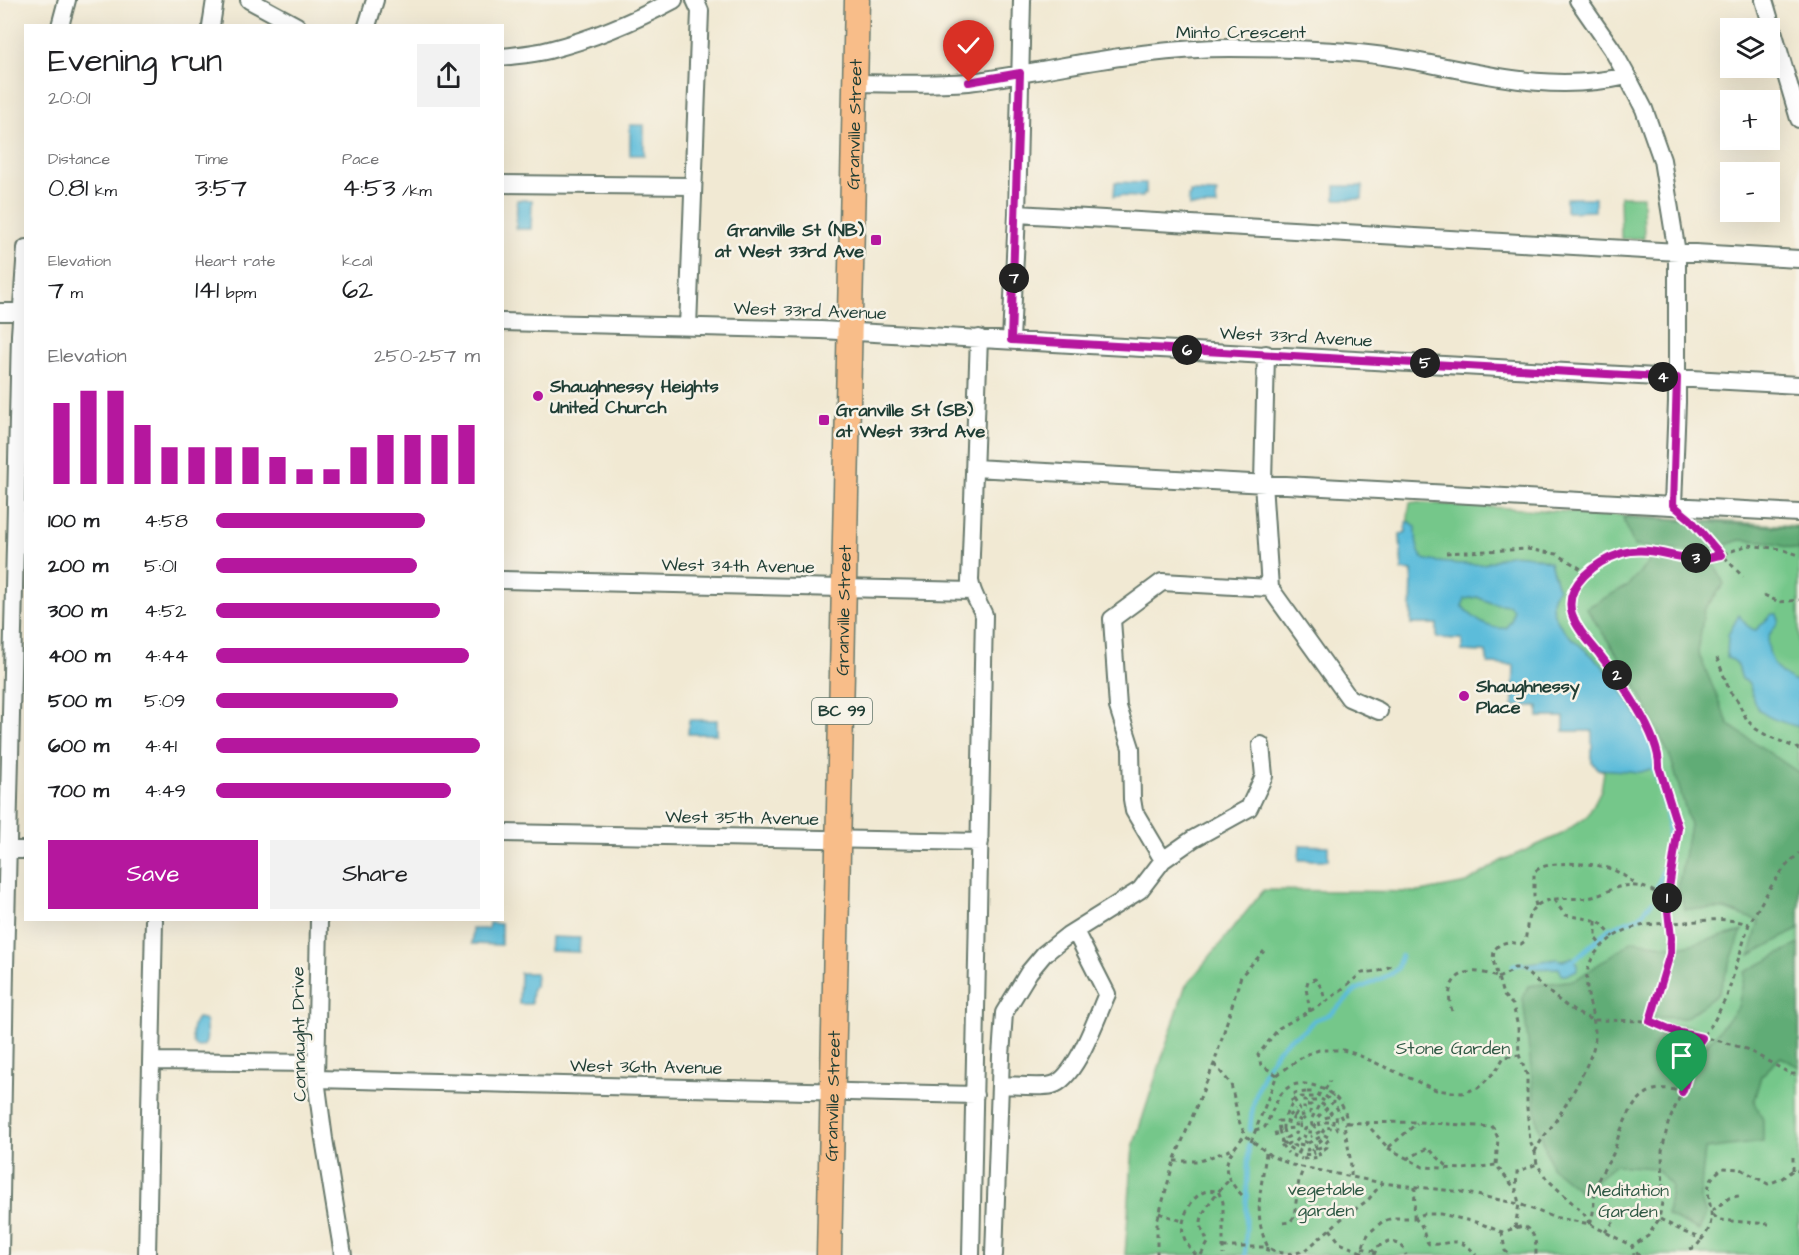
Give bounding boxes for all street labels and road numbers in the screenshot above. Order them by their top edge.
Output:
street label: Minto Crescent [1176,20,1307,45]
street label: Granville Street [840,58,868,190]
street label: West 33rd Avenue [733,296,887,326]
street label: West 33rd Avenue [1219,321,1373,354]
street label: Granville Street [829,544,857,676]
street label: West 34th Avenue [661,552,815,580]
road number: BC 99 [812,698,872,724]
street label: West 35th Avenue [665,804,819,832]
street label: Connaught Drive [285,966,314,1102]
street label: Granville Street [819,1030,847,1162]
street label: West 36th Avenue [570,1053,723,1081]

